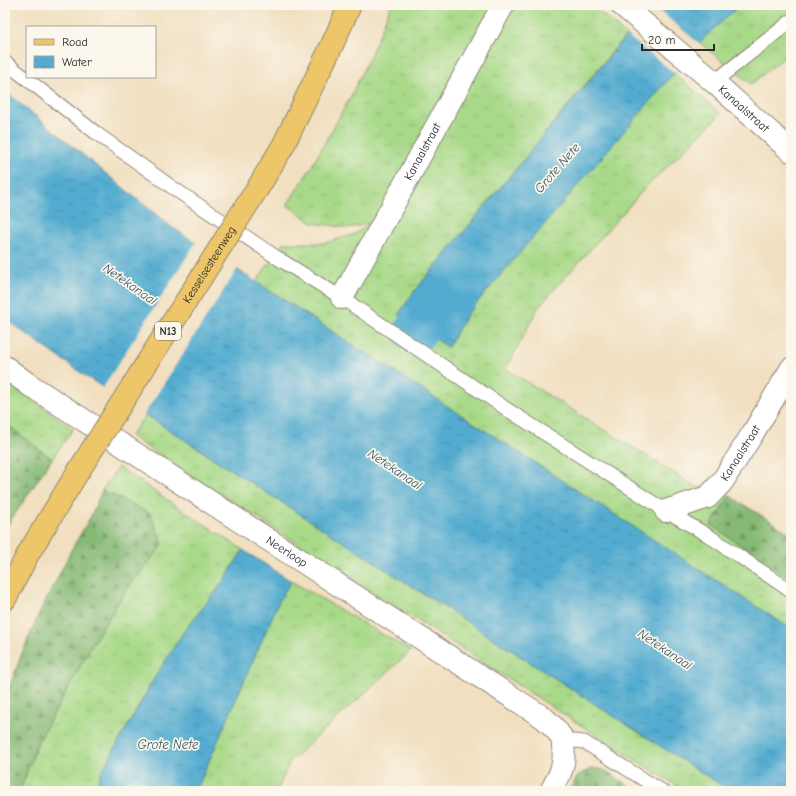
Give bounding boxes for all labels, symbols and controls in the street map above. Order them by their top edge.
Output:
legend [26,26,156,78]
scale bar [642,26,714,52]
text: 20 m [648,33,676,47]
text: Road [62,35,88,49]
text: Water [62,55,92,69]
street label: Kanaalstraat [716,82,773,135]
street label: Kanaalstraat [401,120,444,183]
water label: Grote Nete [531,140,583,196]
street label: Kesselsesteenweg [180,224,239,306]
water label: Netekanaal [100,260,160,308]
road number: N13 [155,322,181,340]
street label: Kanaalstraat [717,422,763,484]
water label: Netekanaal [365,445,425,493]
street label: Neerloop [264,533,310,570]
water label: Netekanaal [635,625,695,673]
water label: Grote Nete [137,737,199,752]

